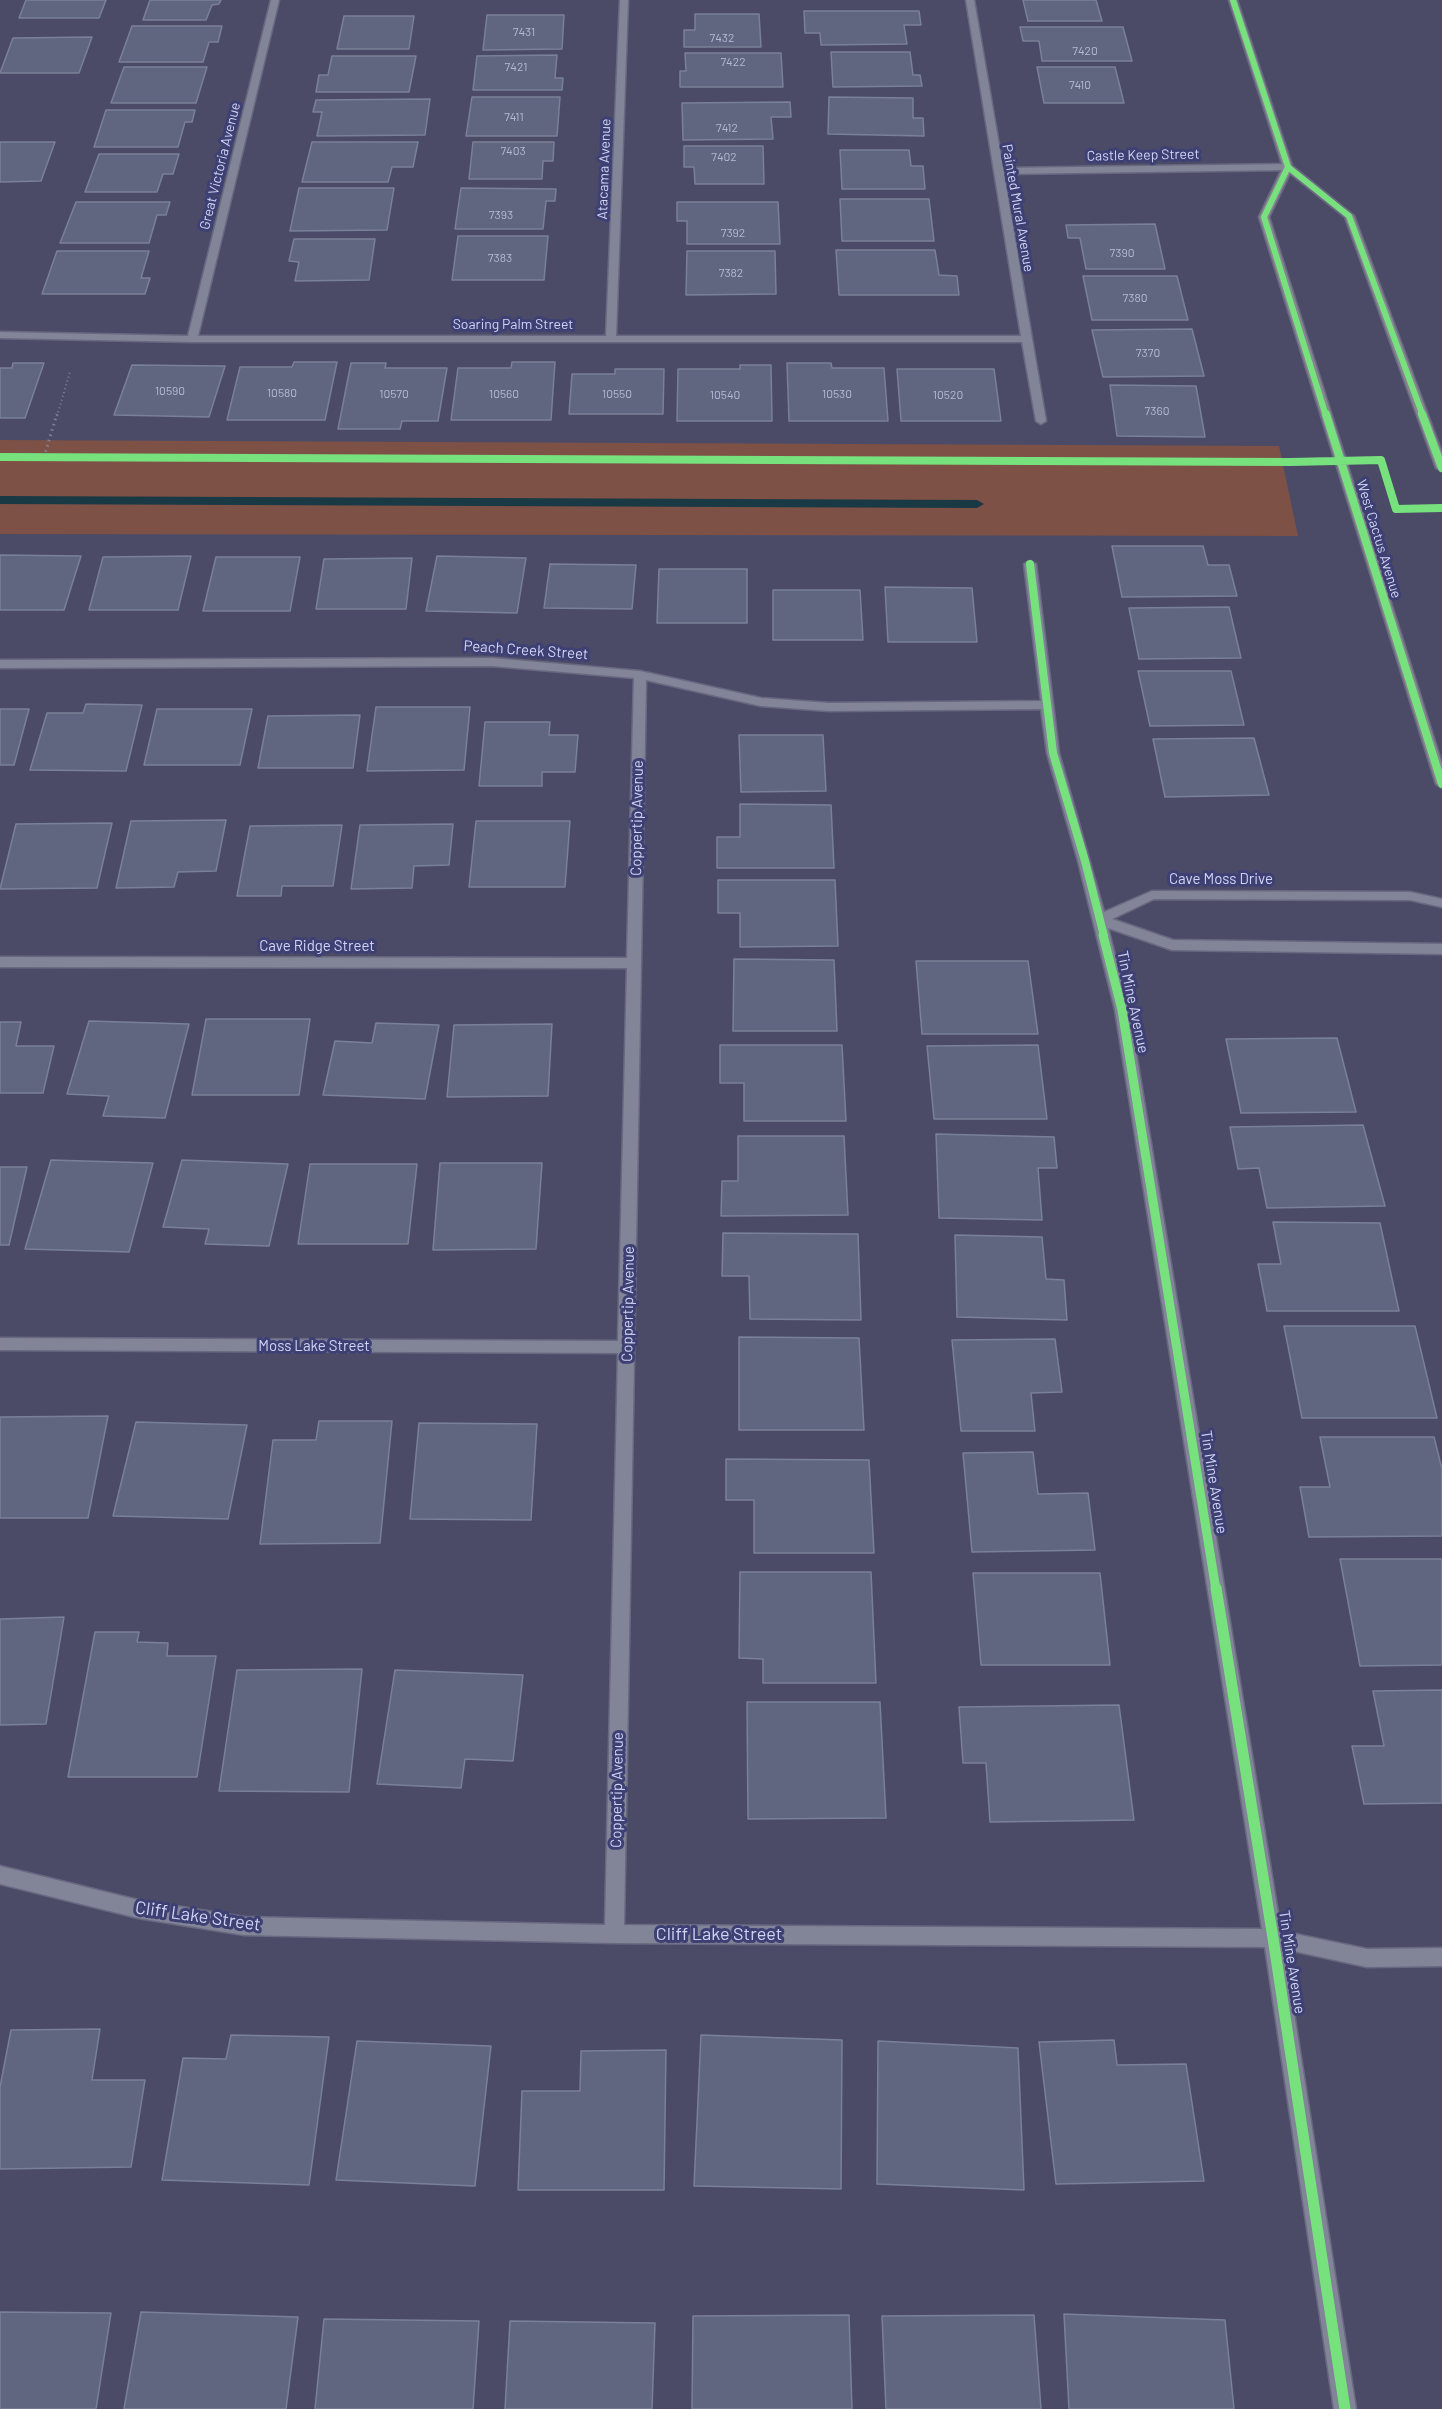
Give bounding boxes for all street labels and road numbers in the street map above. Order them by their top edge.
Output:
street label: Great Victoria Avenue [196,101,244,231]
street label: Atacama Avenue [594,118,614,220]
street label: Painted Mural Avenue [998,143,1038,273]
street label: Castle Keep Street [1086,146,1200,164]
street label: Soaring Palm Street [453,316,573,332]
street label: West Cactus Avenue [1353,478,1405,600]
street label: Peach Creek Street [463,637,589,663]
street label: Coppertip Avenue [627,760,647,876]
street label: Cave Moss Drive [1169,870,1273,888]
street label: Cave Ridge Street [259,937,375,955]
street label: Tin Mine Avenue [1113,949,1153,1055]
street label: Coppertip Avenue [618,1246,638,1362]
street label: Moss Lake Street [258,1337,370,1355]
street label: Tin Mine Avenue [1197,1429,1231,1535]
street label: Coppertip Avenue [607,1732,627,1848]
street label: Cliff Lake Street [134,1897,262,1935]
street label: Tin Mine Avenue [1275,1909,1309,2015]
street label: Cliff Lake Street [656,1923,782,1945]

